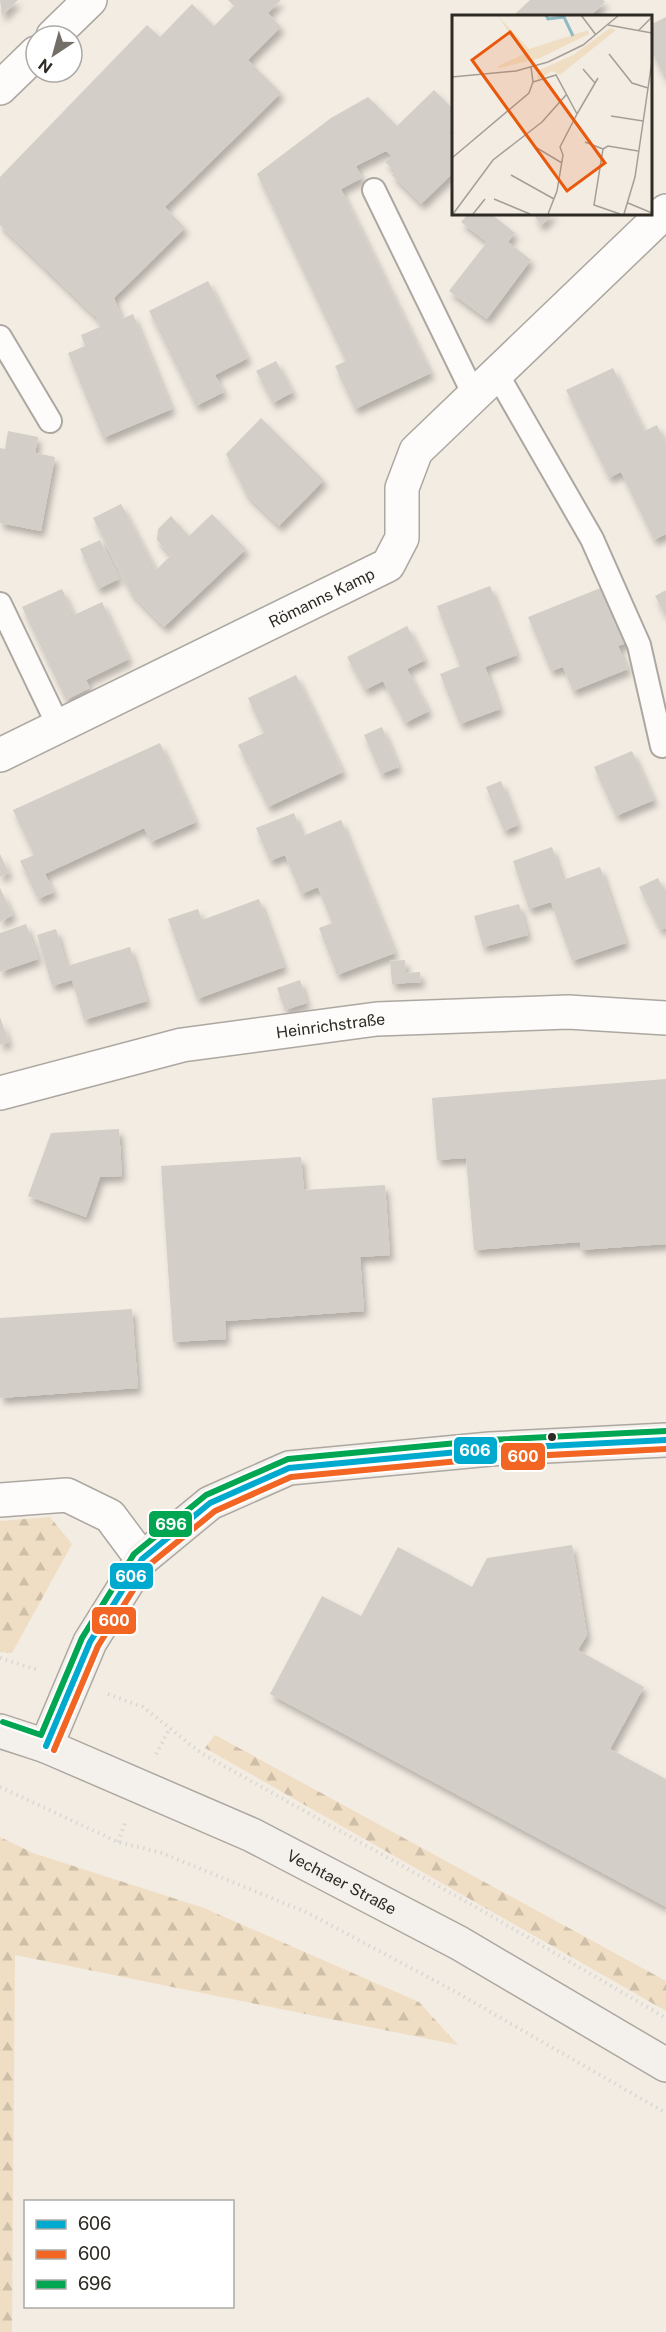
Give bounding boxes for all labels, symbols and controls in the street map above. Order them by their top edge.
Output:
inset map [452,15,651,214]
north arrow [24,24,84,84]
text: N [35,54,56,77]
street label: Römanns Kamp [265,564,378,632]
street label: Heinrichstraße [275,1009,385,1042]
unlabelled marker [546,1431,558,1443]
line badge: 606 [453,1436,498,1465]
text: 606 [459,1441,491,1460]
line badge: 600 [500,1442,546,1471]
text: 600 [507,1447,539,1466]
line badge: 696 [148,1510,193,1538]
text: 696 [155,1515,187,1534]
line badge: 606 [109,1562,154,1590]
text: 606 [115,1567,147,1586]
line badge: 600 [91,1606,137,1635]
text: 600 [98,1611,130,1630]
street label: Vechtaer Straße [284,1845,400,1918]
legend [24,2200,234,2308]
text: 606 [78,2213,111,2234]
text: 600 [78,2243,111,2264]
text: 696 [78,2273,111,2294]

